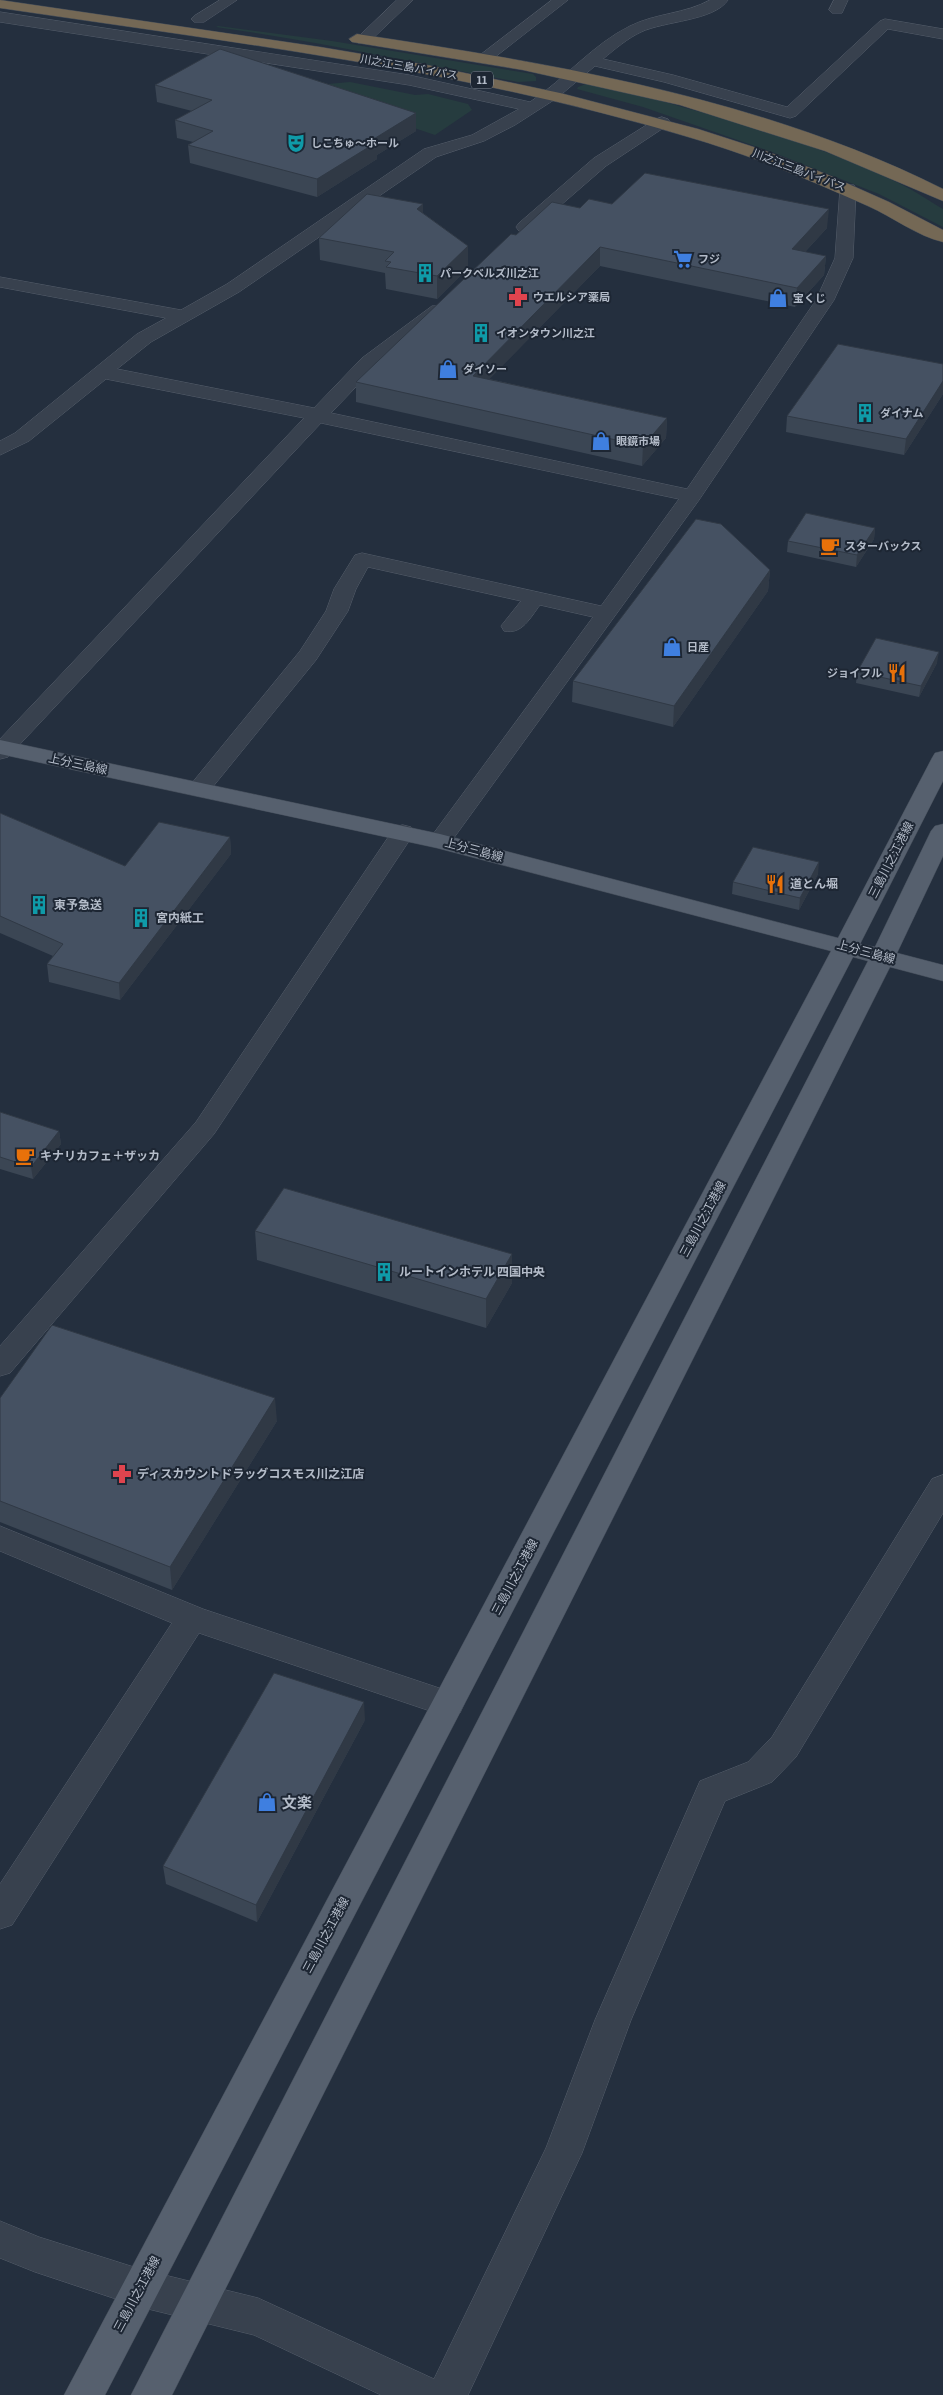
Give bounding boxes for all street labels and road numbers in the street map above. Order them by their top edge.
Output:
street label: 川之江三島バイパス [359,53,459,81]
road number: 11 [471,72,493,88]
street label: 川之江三島バイパス [751,147,847,193]
street label: 上分三島線 [47,751,109,777]
street label: 三島川之江港線 [866,819,916,901]
street label: 上分三島線 [443,835,505,865]
street label: 上分三島線 [835,937,897,967]
street label: 三島川之江港線 [677,1179,729,1259]
street label: 三島川之江港線 [489,1537,541,1617]
street label: 三島川之江港線 [300,1895,352,1975]
street label: 三島川之江港線 [111,2254,163,2334]

